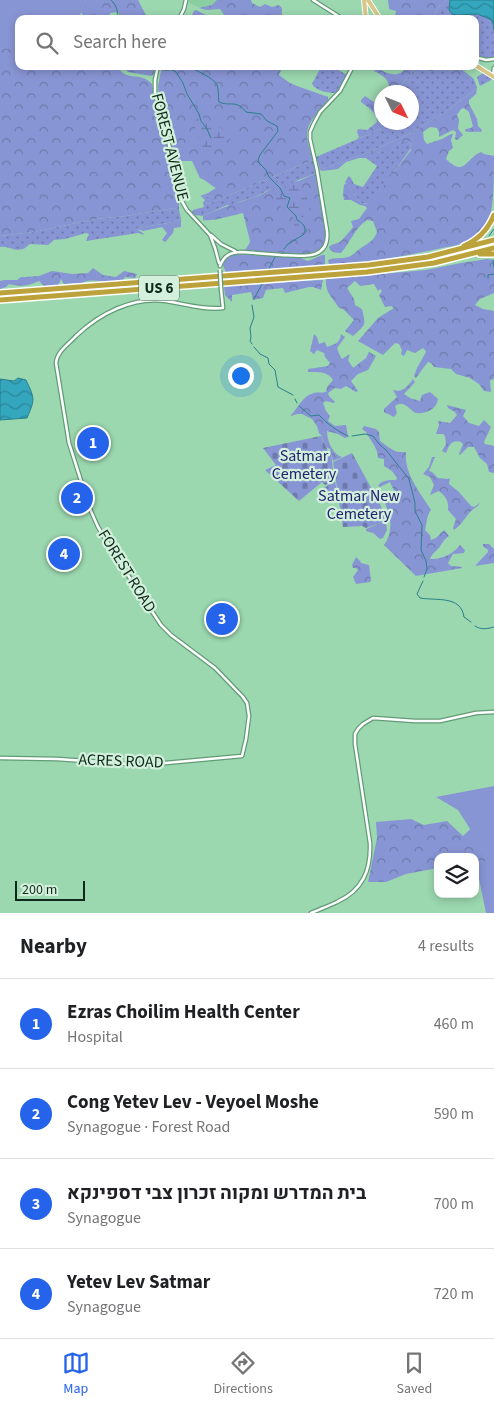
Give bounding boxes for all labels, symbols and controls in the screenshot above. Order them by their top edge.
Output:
search box [15,15,479,70]
icon: search [33,29,61,57]
text: Search here [73,29,167,56]
north arrow [374,85,419,130]
street label: FOREST AVENUE [146,91,194,203]
road number: US 6 [139,276,179,300]
your location [228,363,254,389]
pin: 1 [77,424,109,462]
park label: Satmar Cemetery [272,445,337,485]
pin: 2 [61,479,93,517]
park label: Satmar New Cemetery [318,485,400,525]
street label: FOREST ROAD [93,525,161,617]
pin: 4 [48,535,80,573]
pin: 3 [206,600,238,638]
street label: ACRES ROAD [78,749,164,773]
map controls [434,853,479,898]
button: layers [434,853,479,898]
scale bar [15,878,85,901]
text: 200 m [22,880,57,900]
text: Nearby [20,931,87,961]
text: 4 results [418,935,474,957]
text: Ezras Choilim Health Center [67,999,300,1026]
text: 1 [32,1013,40,1035]
text: 460 m [434,1013,474,1035]
text: Hospital [67,1026,123,1048]
text: Cong Yetev Lev - Veyoel Moshe [67,1089,319,1116]
text: 2 [32,1103,40,1125]
text: 590 m [434,1103,474,1125]
text: Synagogue · Forest Road [67,1116,230,1138]
text: בית המדרש ומקוה זכרון צבי דספינקא [67,1180,366,1207]
text: 3 [32,1193,40,1215]
text: 700 m [434,1193,474,1215]
text: Synagogue [67,1207,141,1229]
text: Yetev Lev Satmar [67,1269,210,1296]
text: 4 [32,1283,40,1305]
text: 720 m [434,1283,474,1305]
text: Synagogue [67,1296,141,1318]
tab: Map [62,1349,90,1399]
tab: Directions [214,1349,273,1399]
tab: Saved [396,1349,432,1399]

